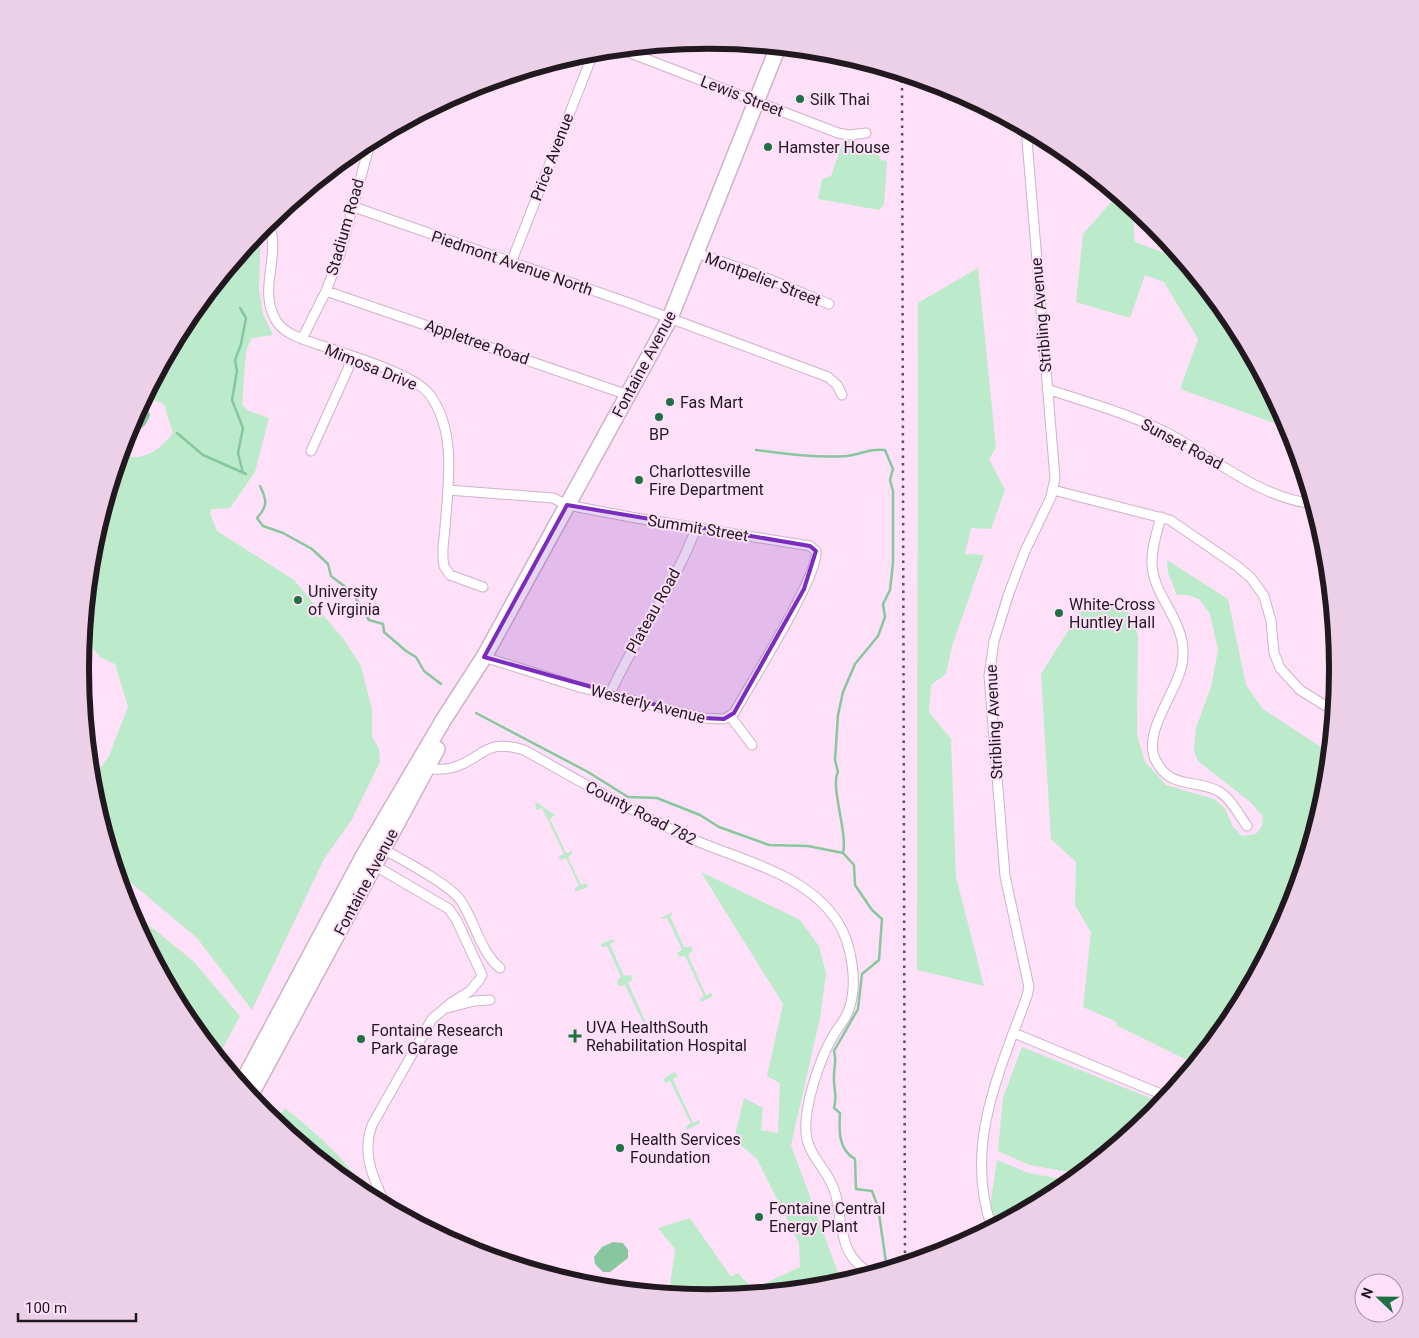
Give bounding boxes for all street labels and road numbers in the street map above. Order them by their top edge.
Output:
street label: Lewis Street [698,71,786,121]
street label: Price Avenue [527,110,577,204]
street label: Stadium Road [322,176,368,278]
street label: Piedmont Avenue North [429,226,595,300]
street label: Montpelier Street [702,248,824,310]
street label: Stribling Avenue [1027,257,1055,373]
street label: Fontaine Avenue [608,307,680,421]
street label: Appletree Road [422,315,532,369]
street label: Mimosa Drive [322,340,420,394]
street label: Sunset Road [1138,415,1226,473]
street label: Summit Street [646,511,750,545]
street label: Plateau Road [622,565,684,657]
street label: Stribling Avenue [982,664,1006,780]
street label: Westerly Avenue [589,681,707,727]
street label: County Road 782 [583,777,700,849]
street label: Fontaine Avenue [330,825,402,939]

